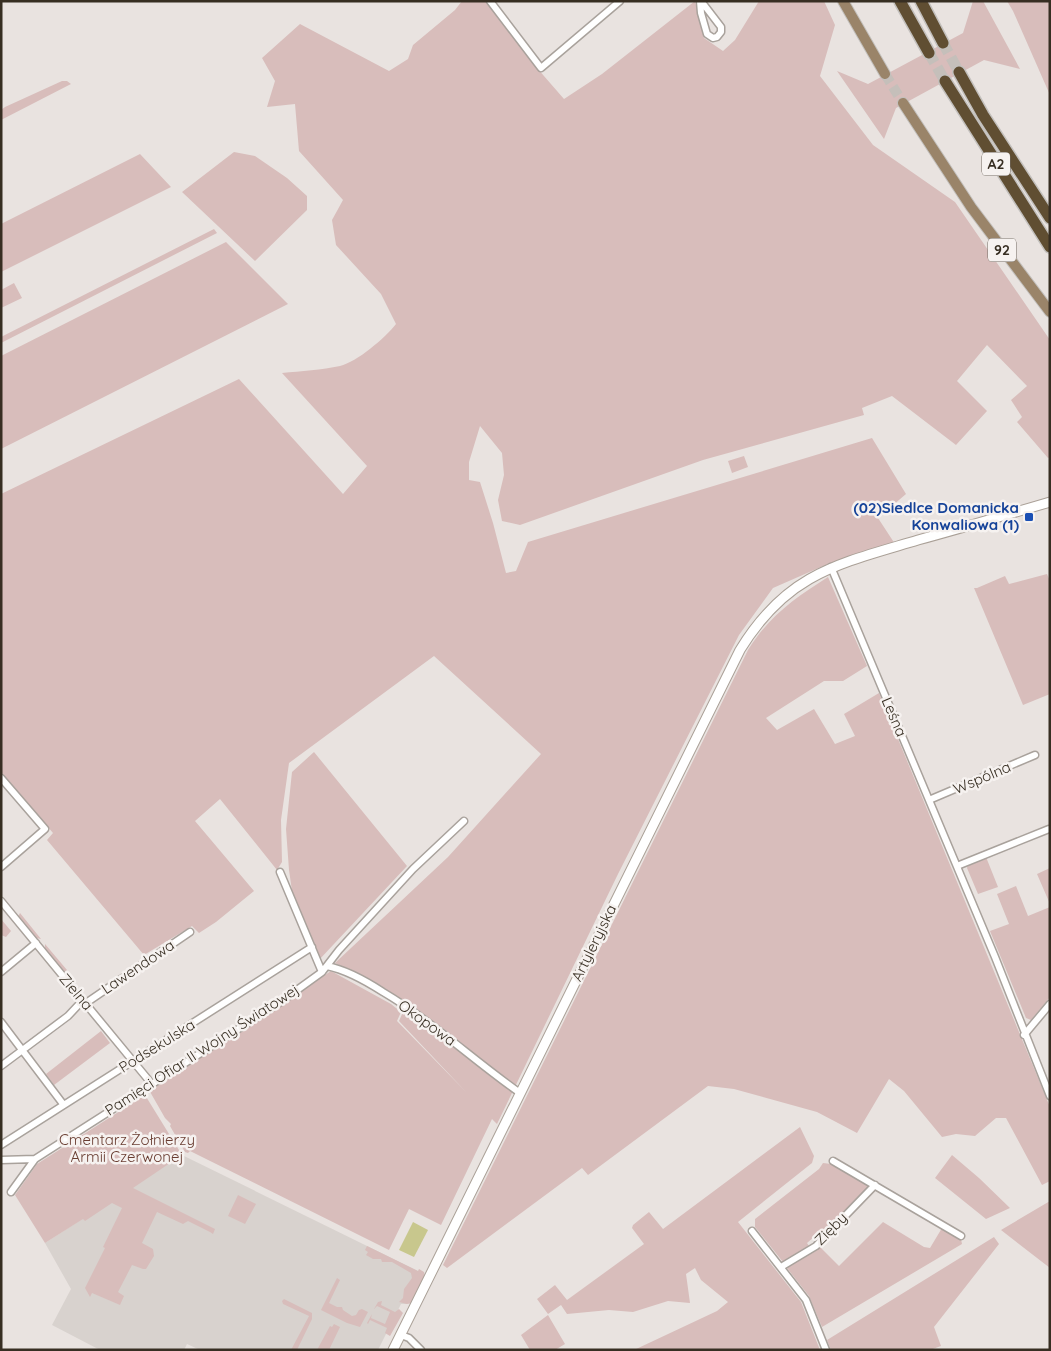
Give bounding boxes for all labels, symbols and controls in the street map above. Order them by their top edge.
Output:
road number: A2 [982,152,1010,175]
road number: 92 [988,238,1016,262]
place label: (02)Siedlce Domanicka Konwaliowa (1) [853,498,1019,534]
marker: (02)Siedlce Domanicka Konwaliowa (1) [1023,511,1035,523]
street label: Leśna [878,694,911,740]
street label: Wspólna [950,757,1014,798]
street label: Artyleryjska [567,901,620,984]
street label: Lawendowa [98,935,178,998]
street label: Zielna [55,969,97,1014]
street label: Pamięci Ofiar II Wojny Światowej [101,980,302,1120]
street label: Okopowa [395,995,460,1050]
street label: Podsekulska [115,1015,198,1077]
park label: Cmentarz Żołnierzy Armii Czerwonej [59,1130,195,1166]
street label: Zięby [810,1208,851,1249]

